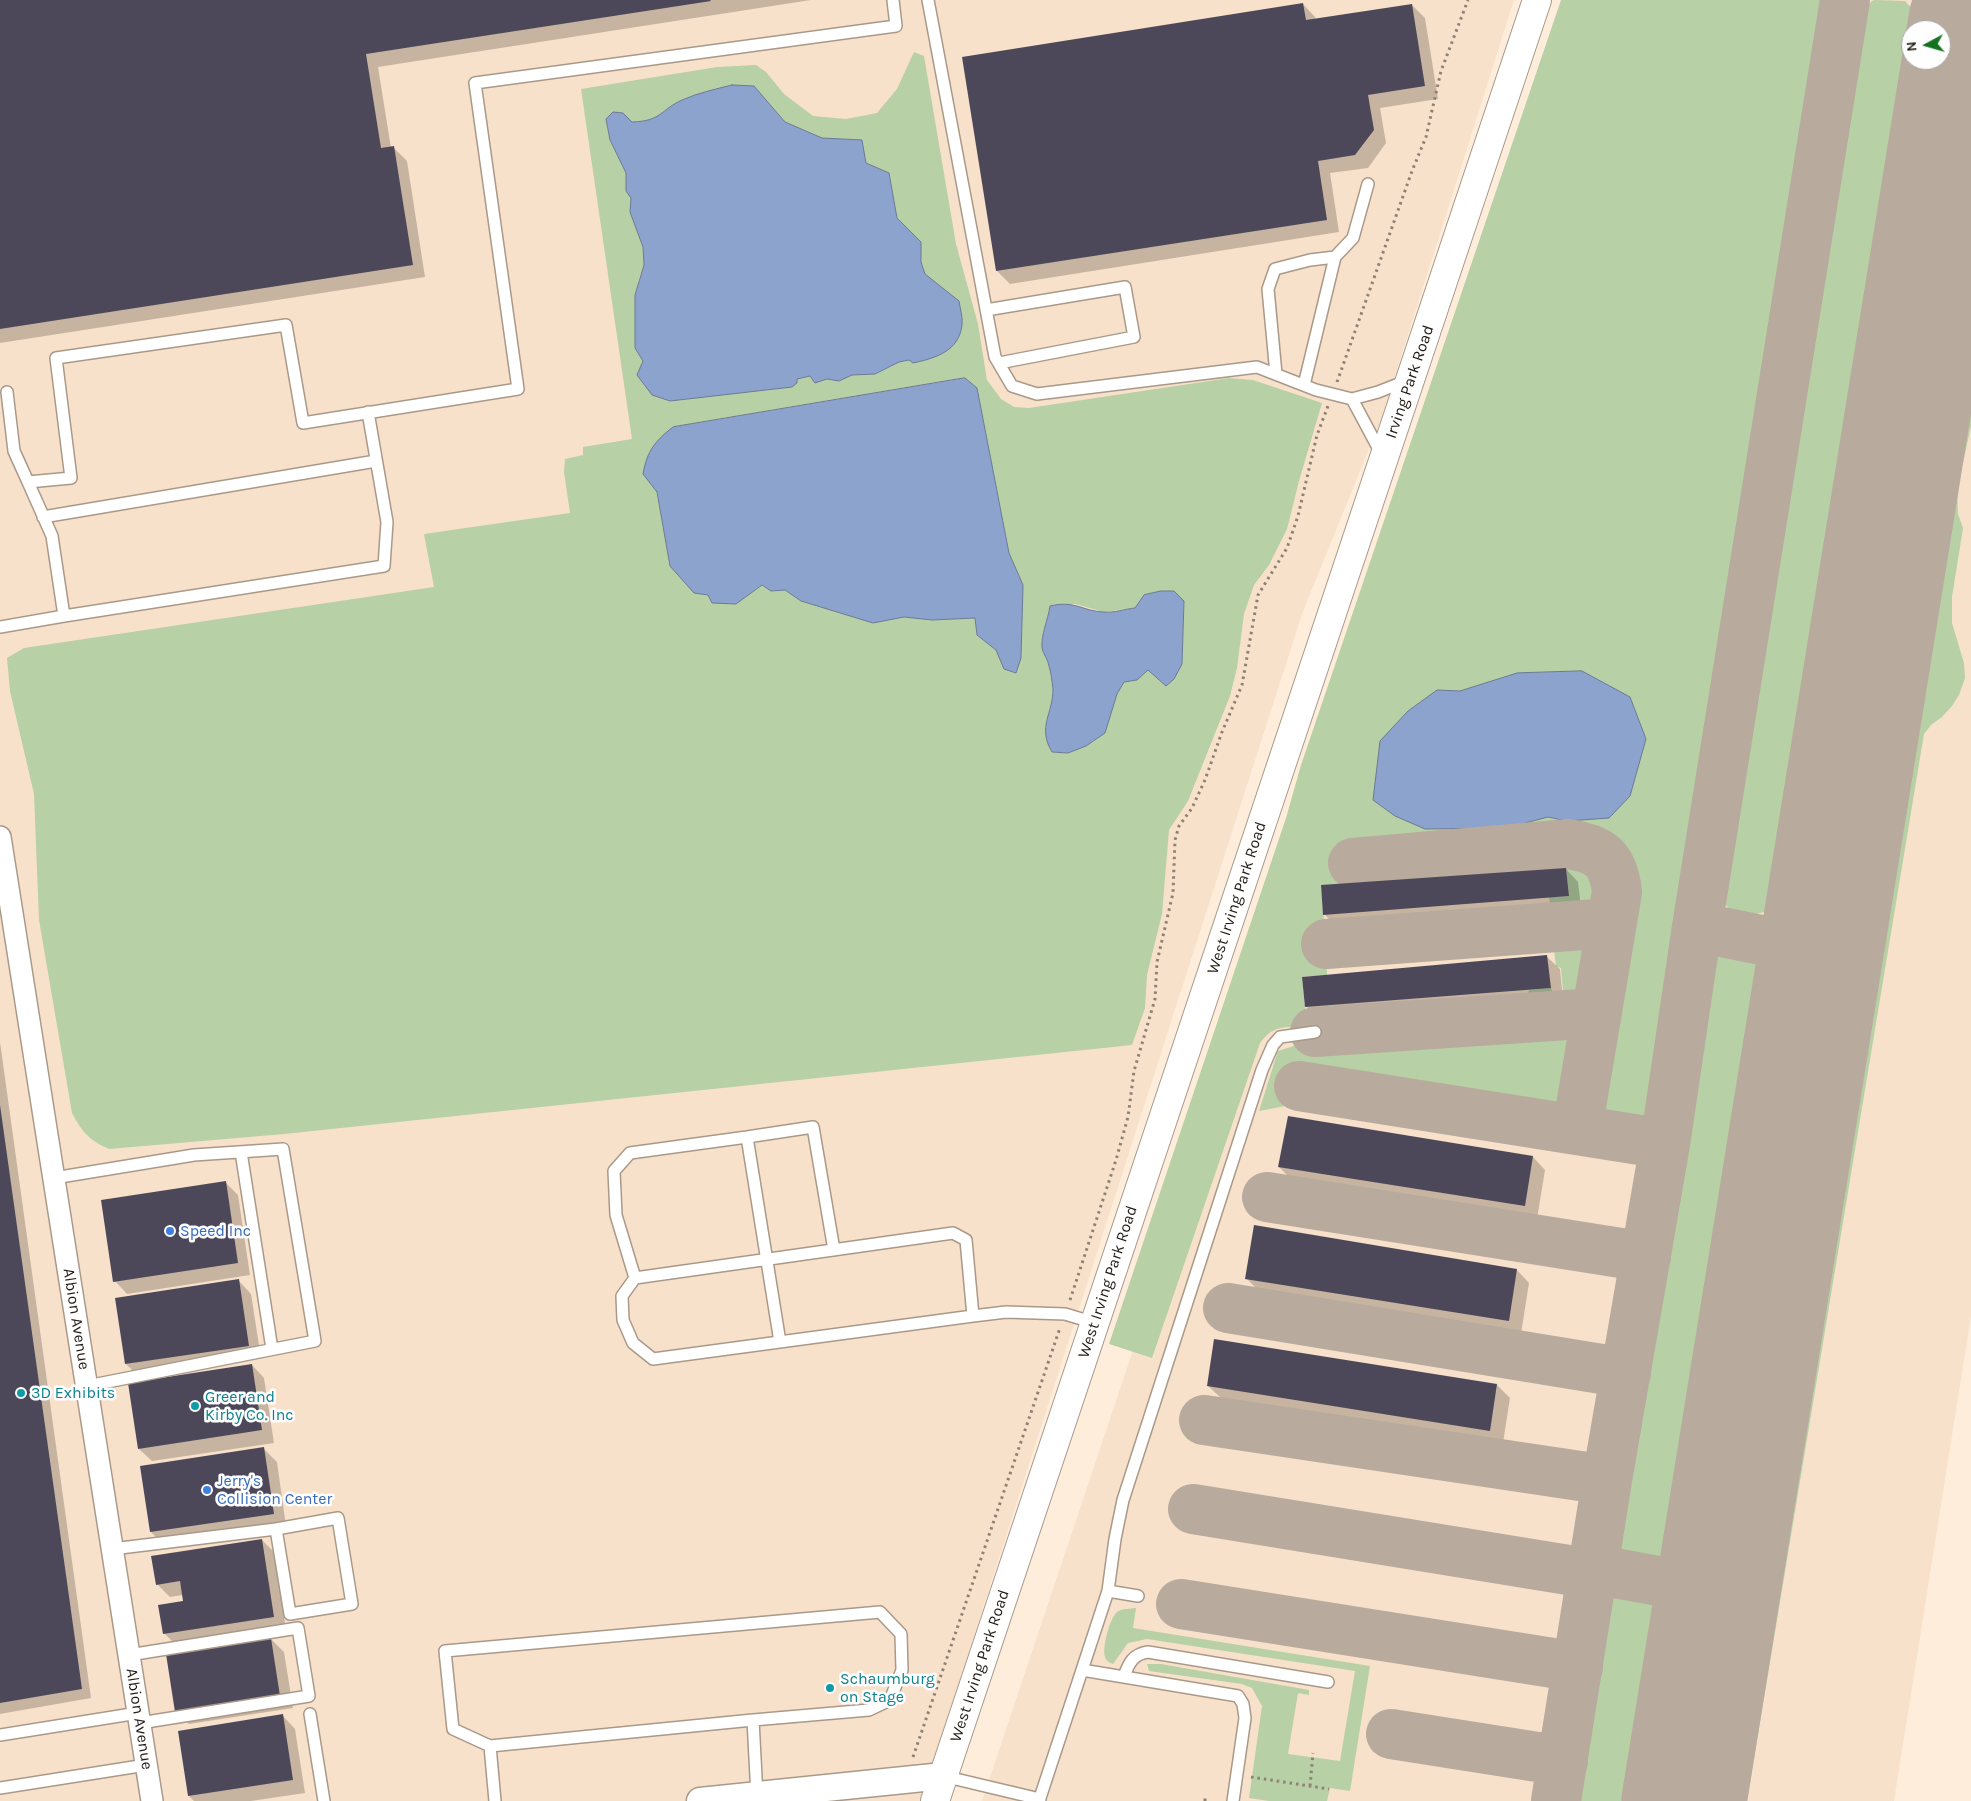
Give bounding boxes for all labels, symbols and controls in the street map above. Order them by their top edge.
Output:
north arrow [1901,20,1951,70]
text: N [1903,41,1921,52]
street label: Irving Park Road [1382,323,1438,441]
street label: West Irving Park Road [1203,819,1271,977]
street label: West Irving Park Road [1074,1203,1142,1361]
place label: Speed Inc [180,1221,251,1241]
marker: Speed Inc [164,1225,176,1237]
street label: Albion Avenue [58,1267,94,1371]
place label: 3D Exhibits [31,1383,115,1403]
marker: 3D Exhibits [15,1387,27,1399]
place label: Greer and Kirby Co. Inc [205,1387,294,1425]
marker: Greer and Kirby Co. Inc [189,1400,201,1412]
place label: Jerry's Collision Center [217,1471,332,1509]
marker: Jerry's Collision Center [201,1484,213,1496]
street label: West Irving Park Road [946,1587,1014,1745]
street label: Albion Avenue [121,1667,157,1771]
place label: Schaumburg on Stage [840,1669,935,1707]
marker: Schaumburg on Stage [824,1682,836,1694]

